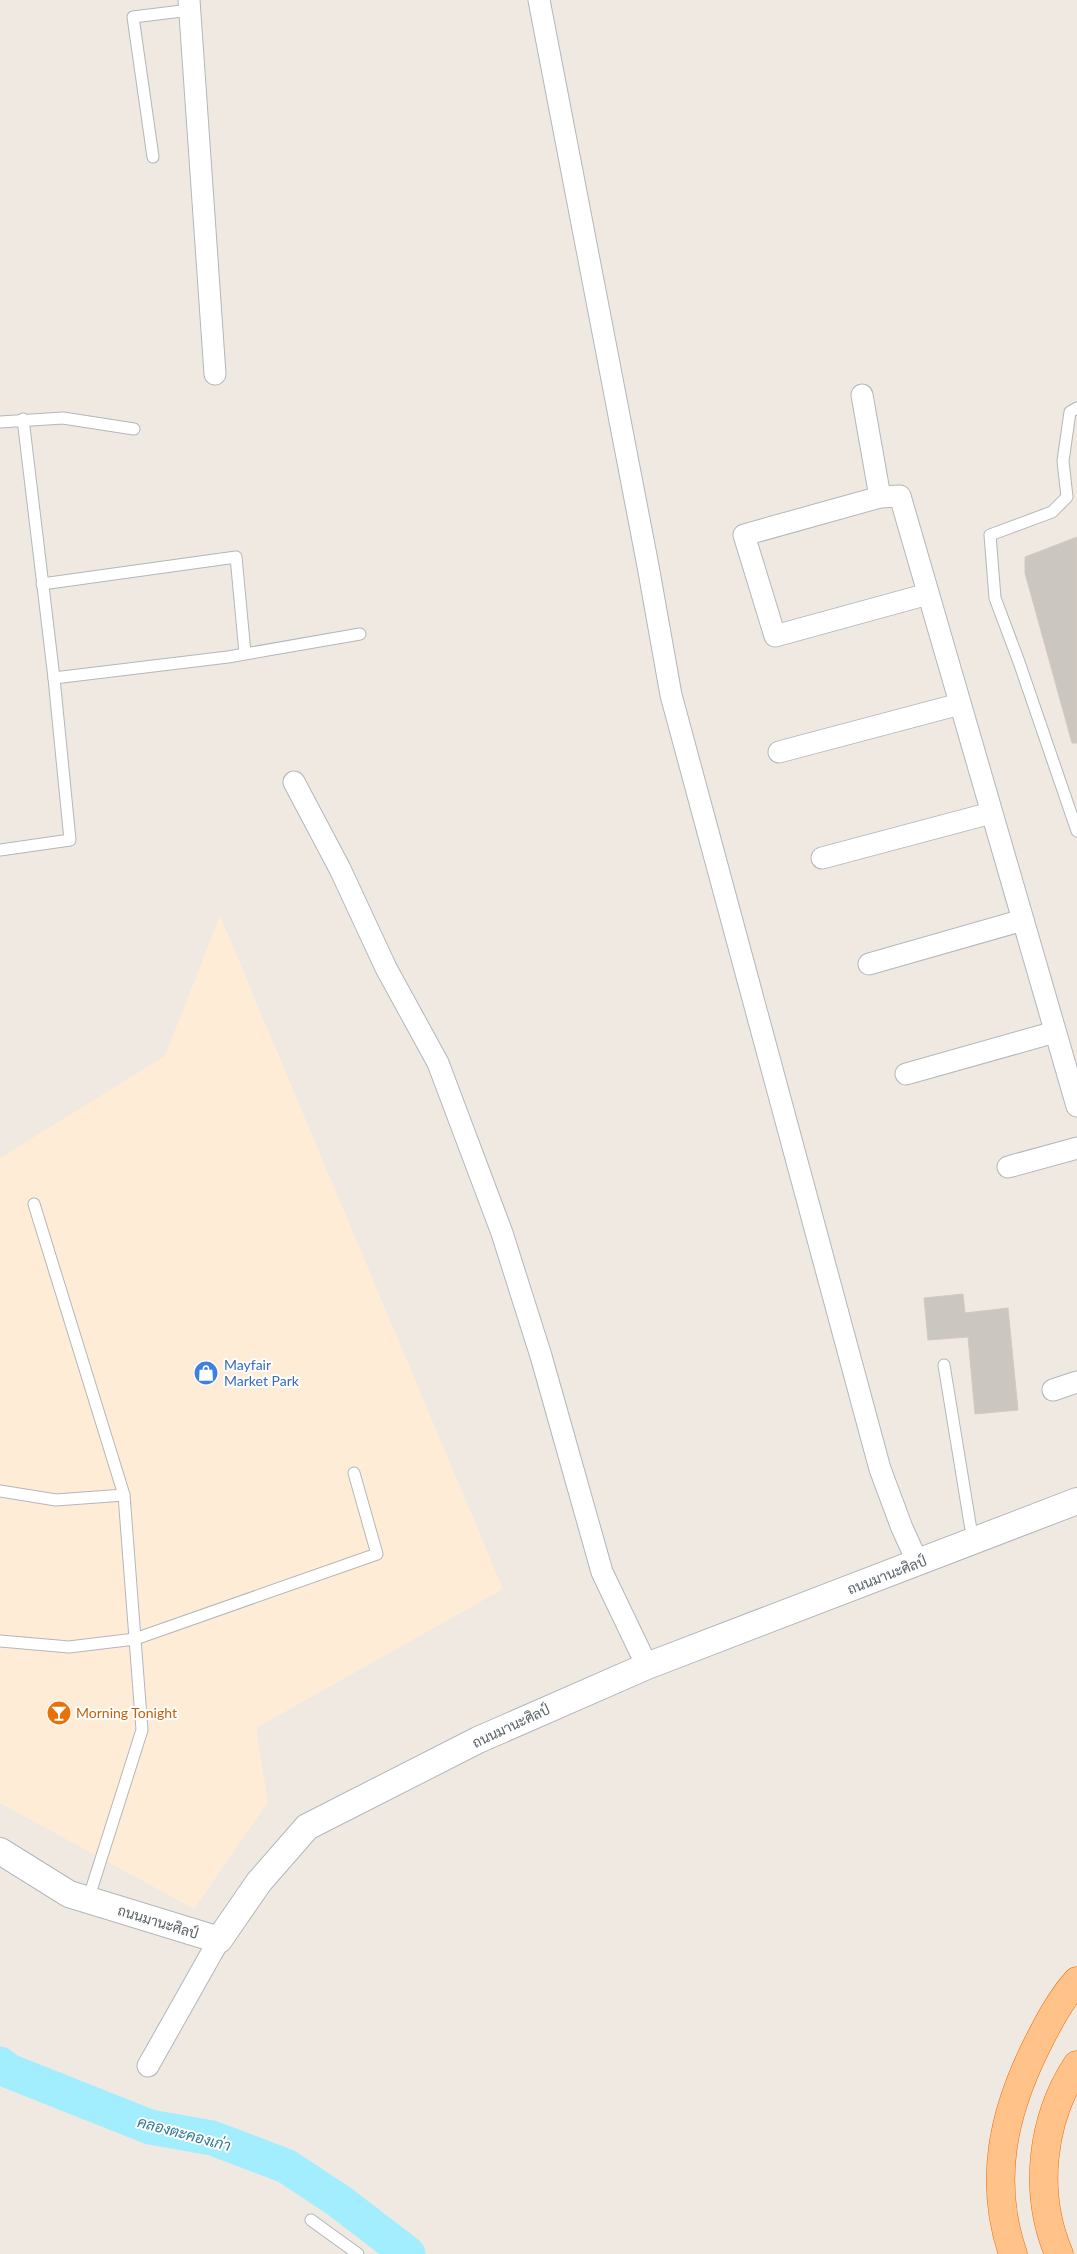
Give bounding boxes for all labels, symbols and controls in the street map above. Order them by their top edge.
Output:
place label: Mayfair Market Park [224,1356,300,1389]
shop icon: Mayfair Market Park [193,1360,219,1386]
street label: ถนนมานะศิลป์ [845,1552,929,1597]
bar icon: Morning Tonight [46,1700,72,1726]
street label: ถนนมานะศิลป์ [469,1700,552,1751]
place label: Morning Tonight [76,1704,177,1721]
street label: ถนนมานะศิลป์ [116,1901,201,1942]
water label: คลองตะคองเก่า [136,2112,233,2154]

